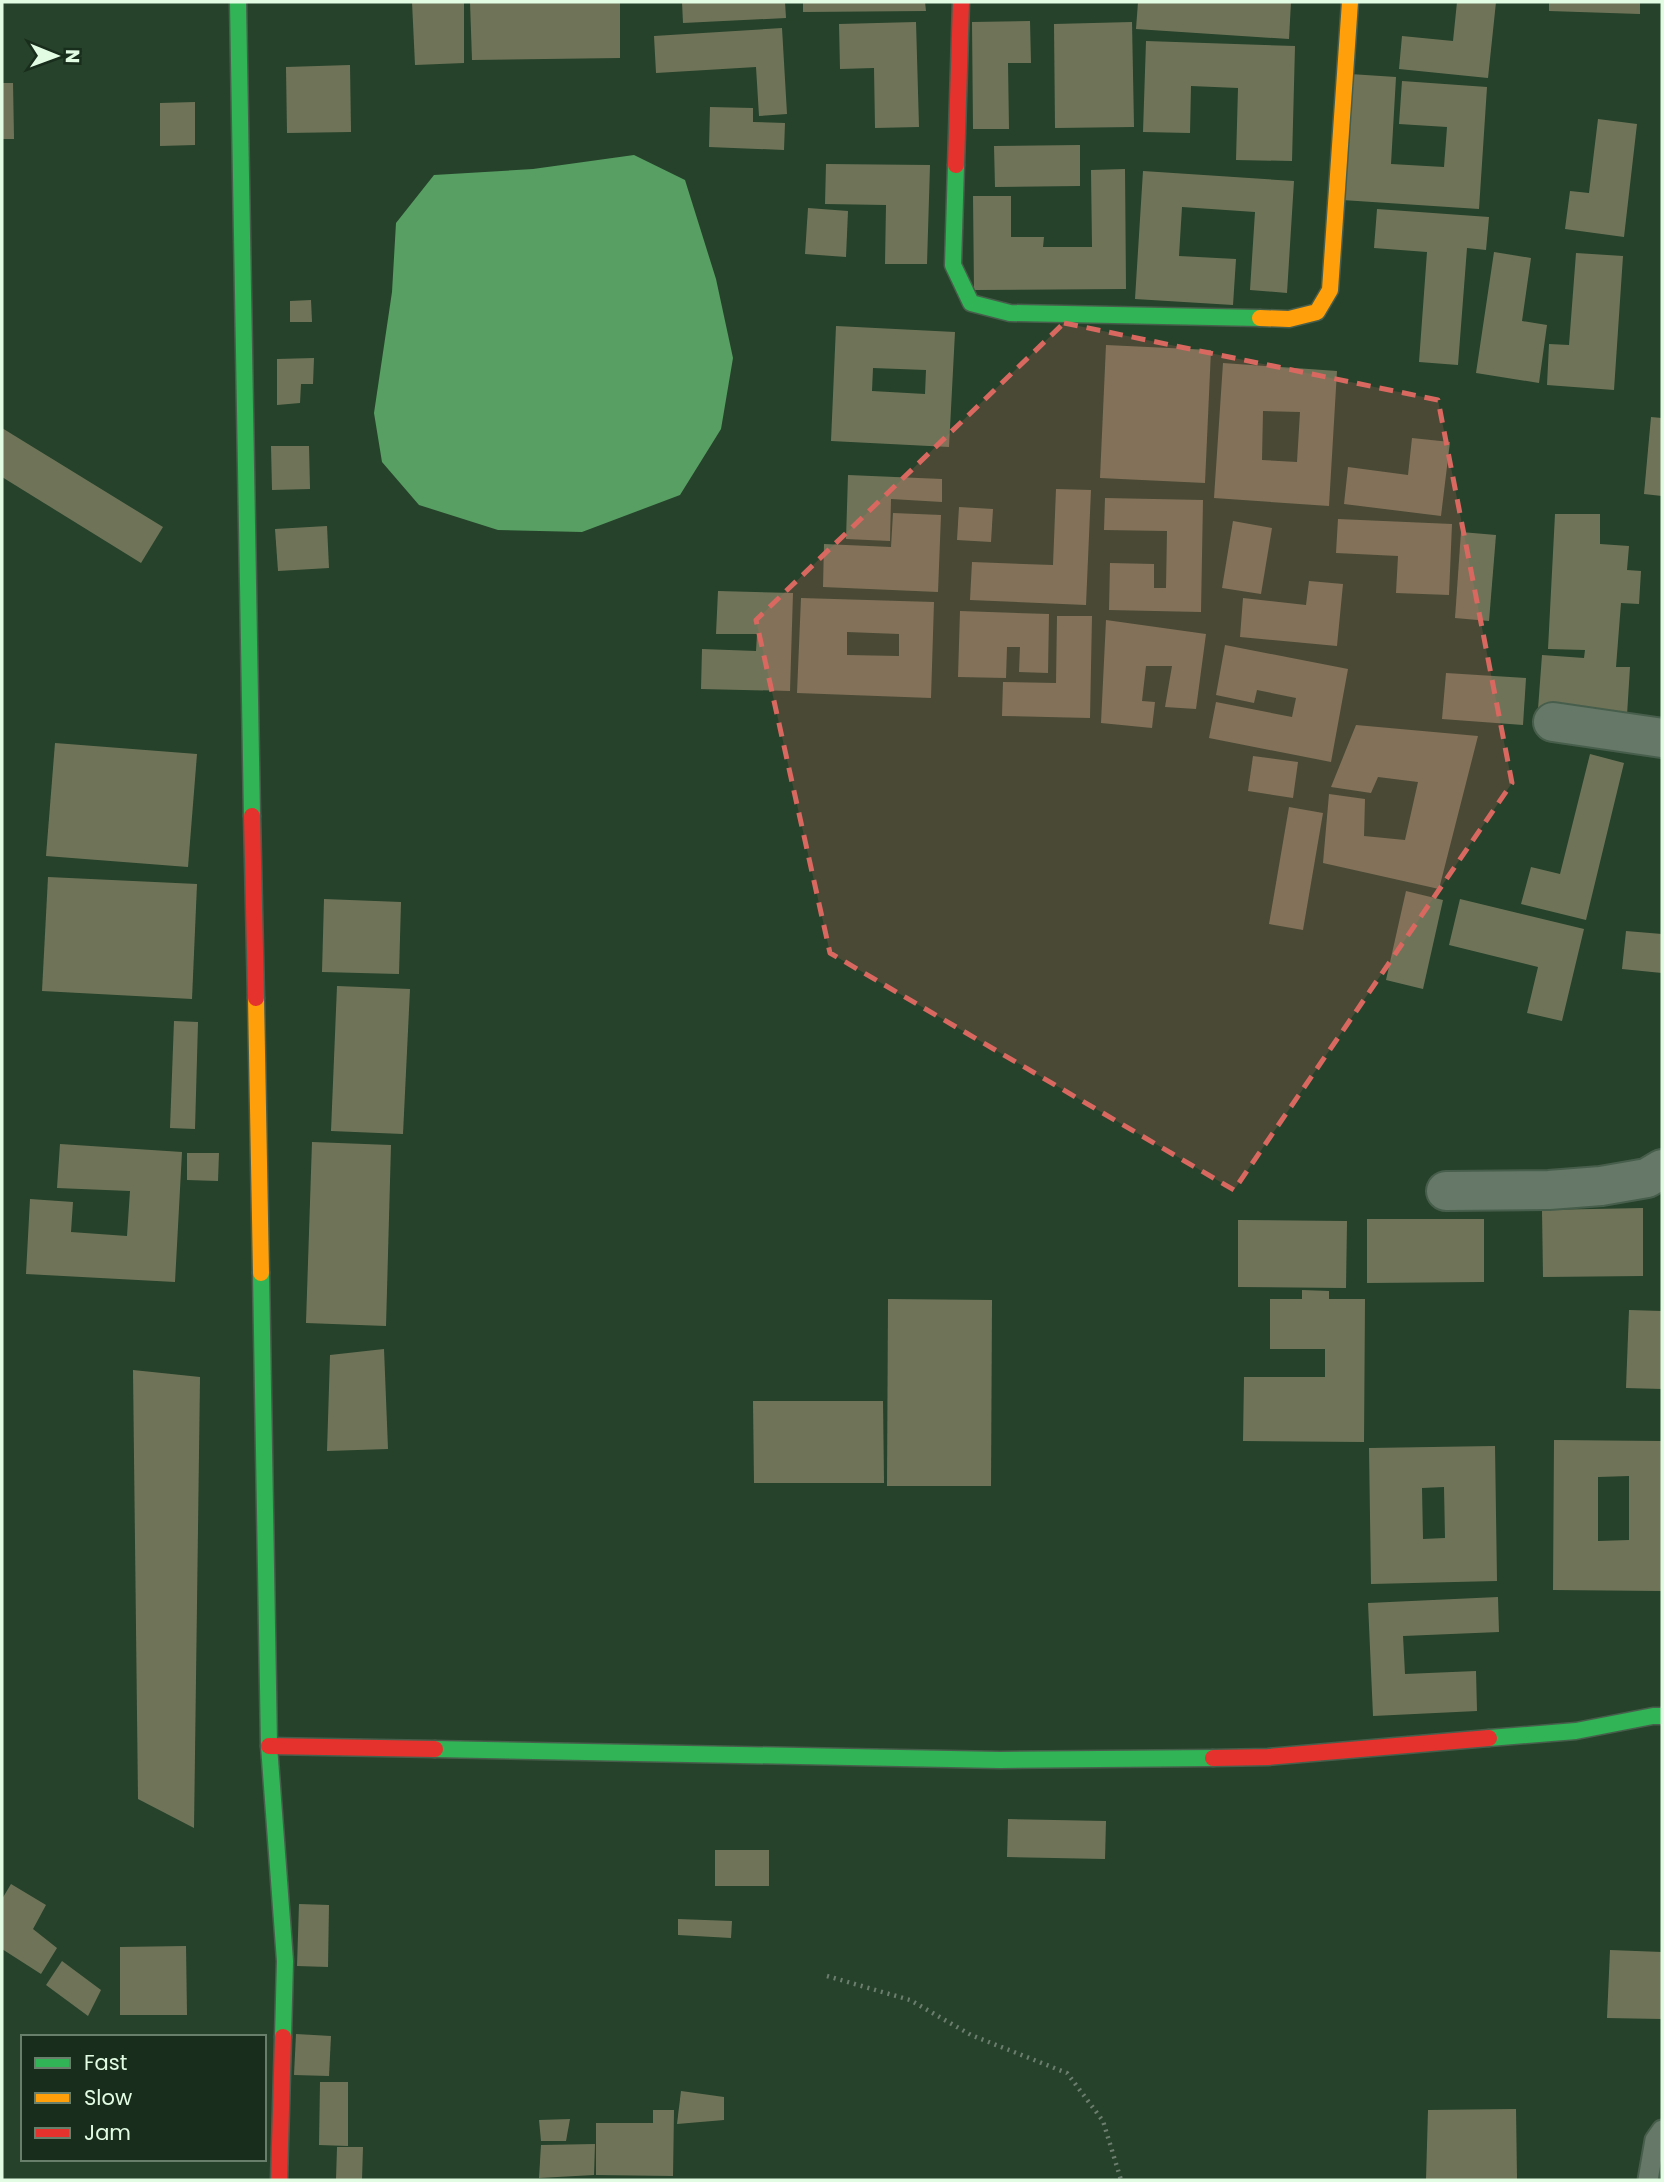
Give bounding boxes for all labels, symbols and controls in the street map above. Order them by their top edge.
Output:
north arrow [21,21,91,91]
text: N [59,49,86,64]
legend [21,2035,266,2161]
text: Fast [84,2048,127,2077]
text: Slow [84,2083,132,2112]
text: Jam [84,2118,131,2147]

